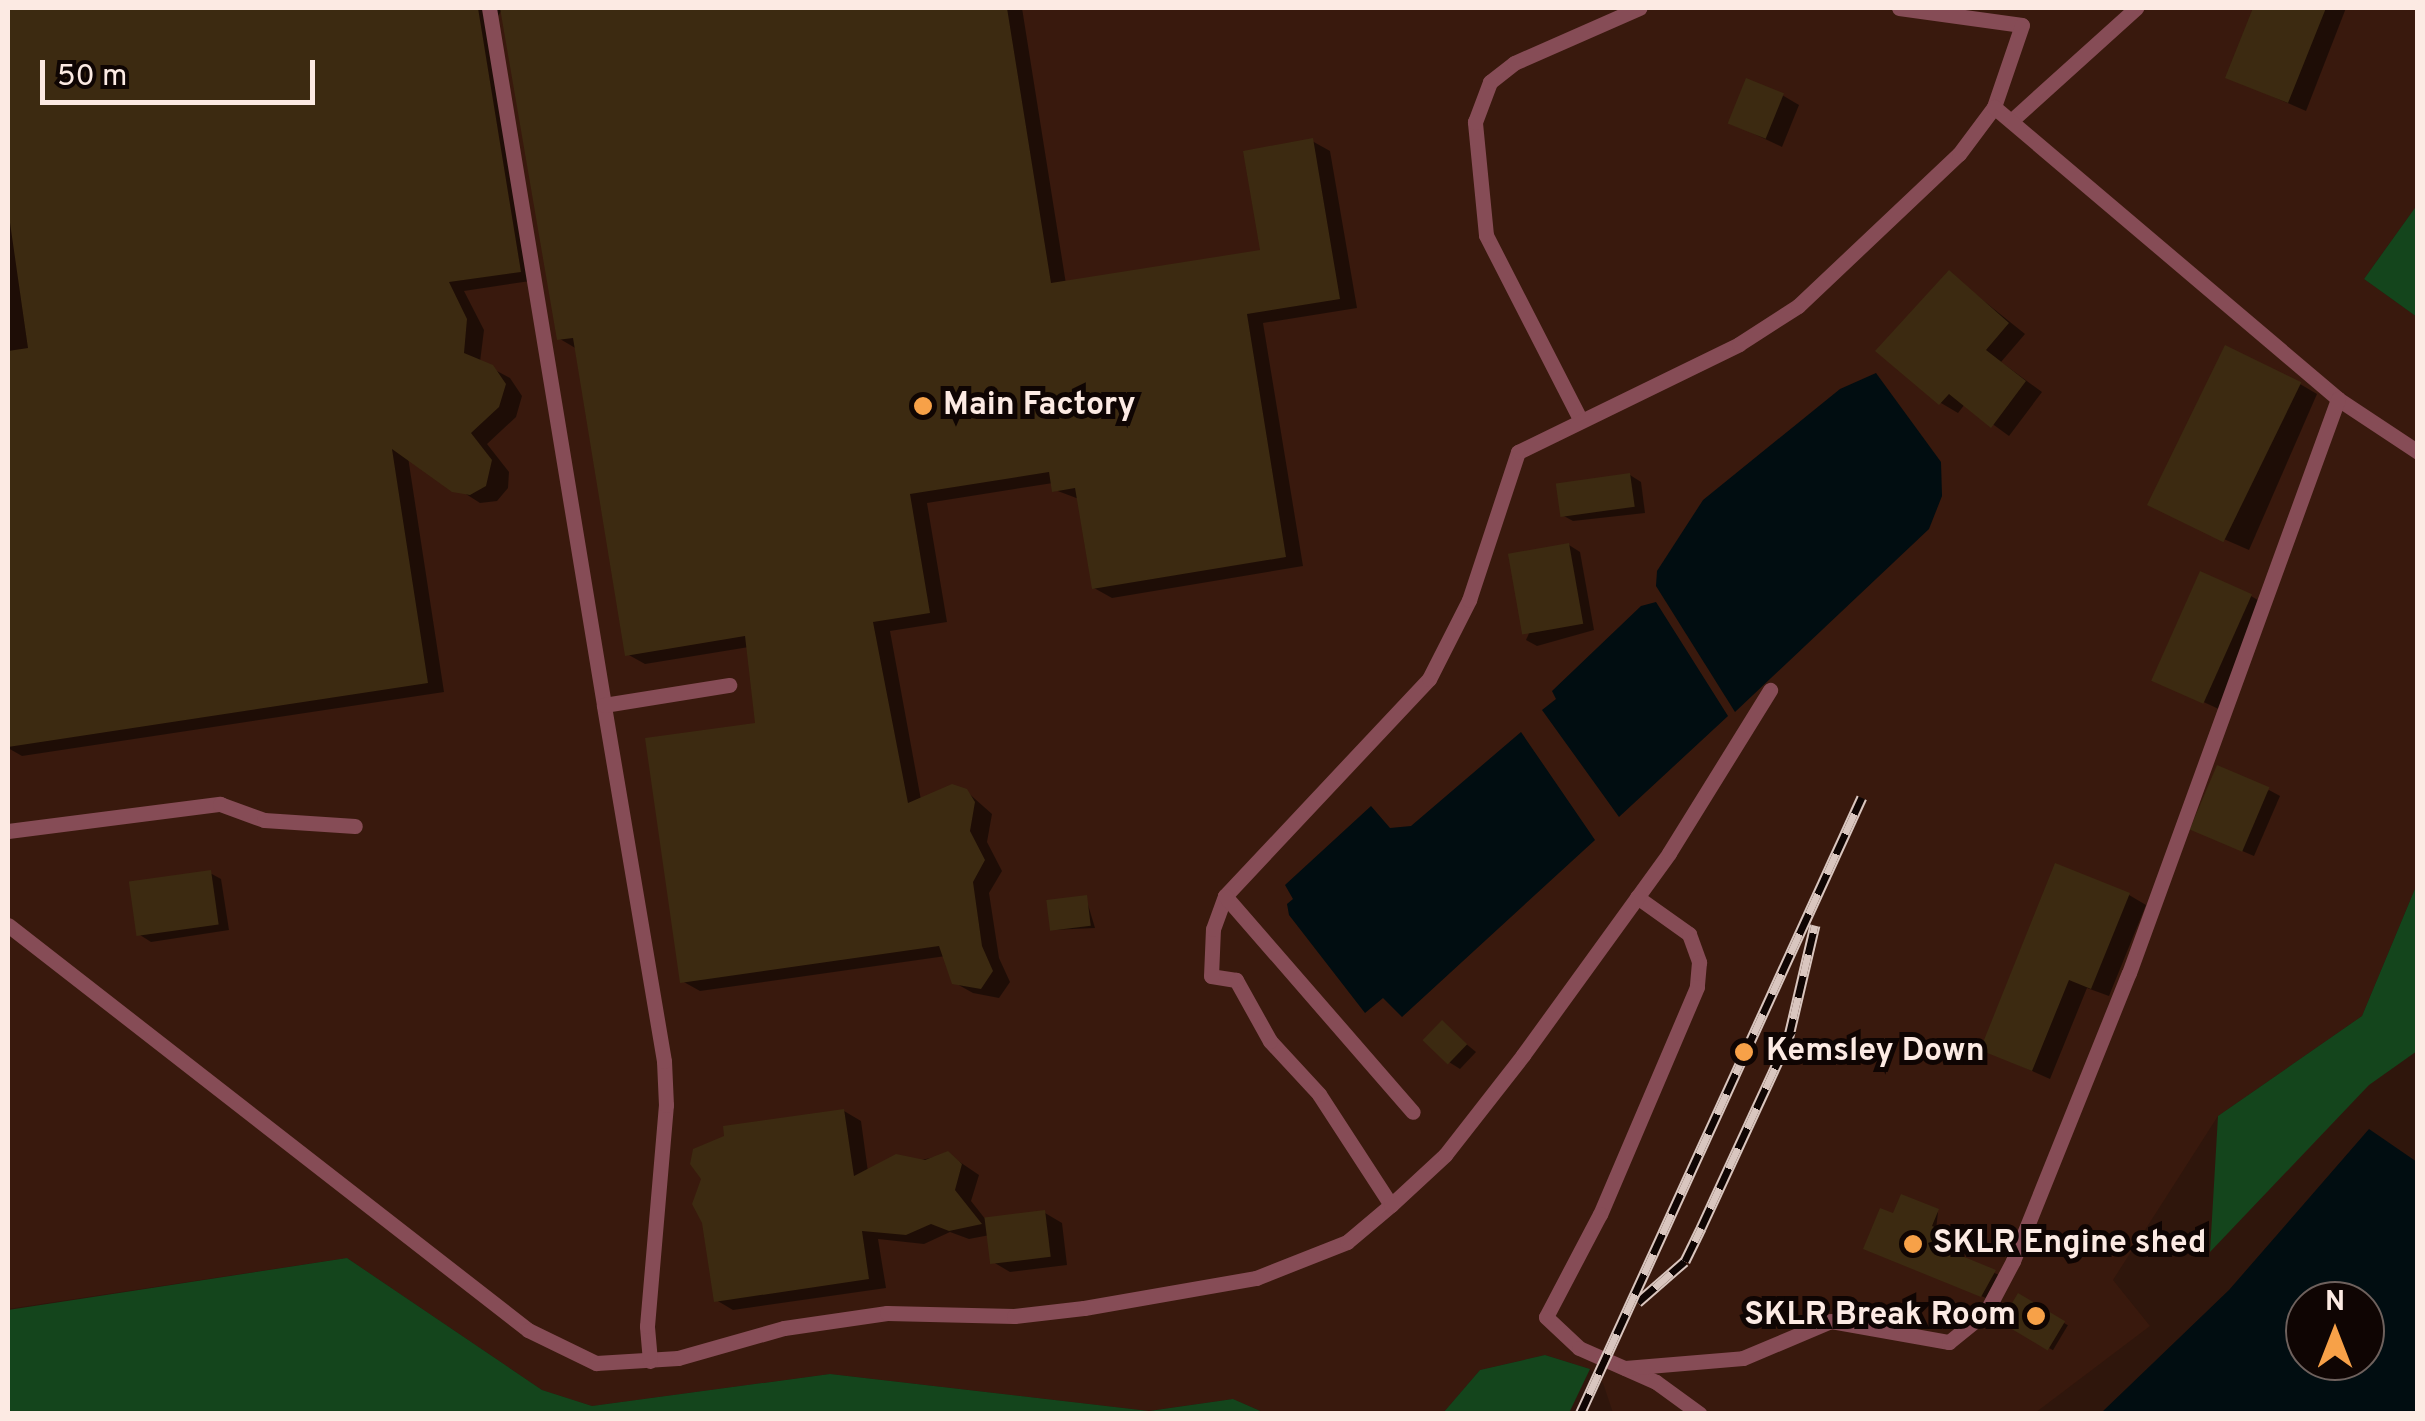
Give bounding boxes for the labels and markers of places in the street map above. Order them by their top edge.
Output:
place label: Main Factory [943,387,1136,425]
marker: Main Factory [912,395,934,417]
place label: Kemsley Down [1766,1033,1985,1071]
marker: Kemsley Down [1731,1039,1757,1065]
place label: SKLR Engine shed [1933,1225,2207,1263]
marker: SKLR Engine shed [1902,1233,1924,1255]
place label: SKLR Break Room [1744,1297,2016,1335]
marker: SKLR Break Room [2025,1305,2047,1327]

